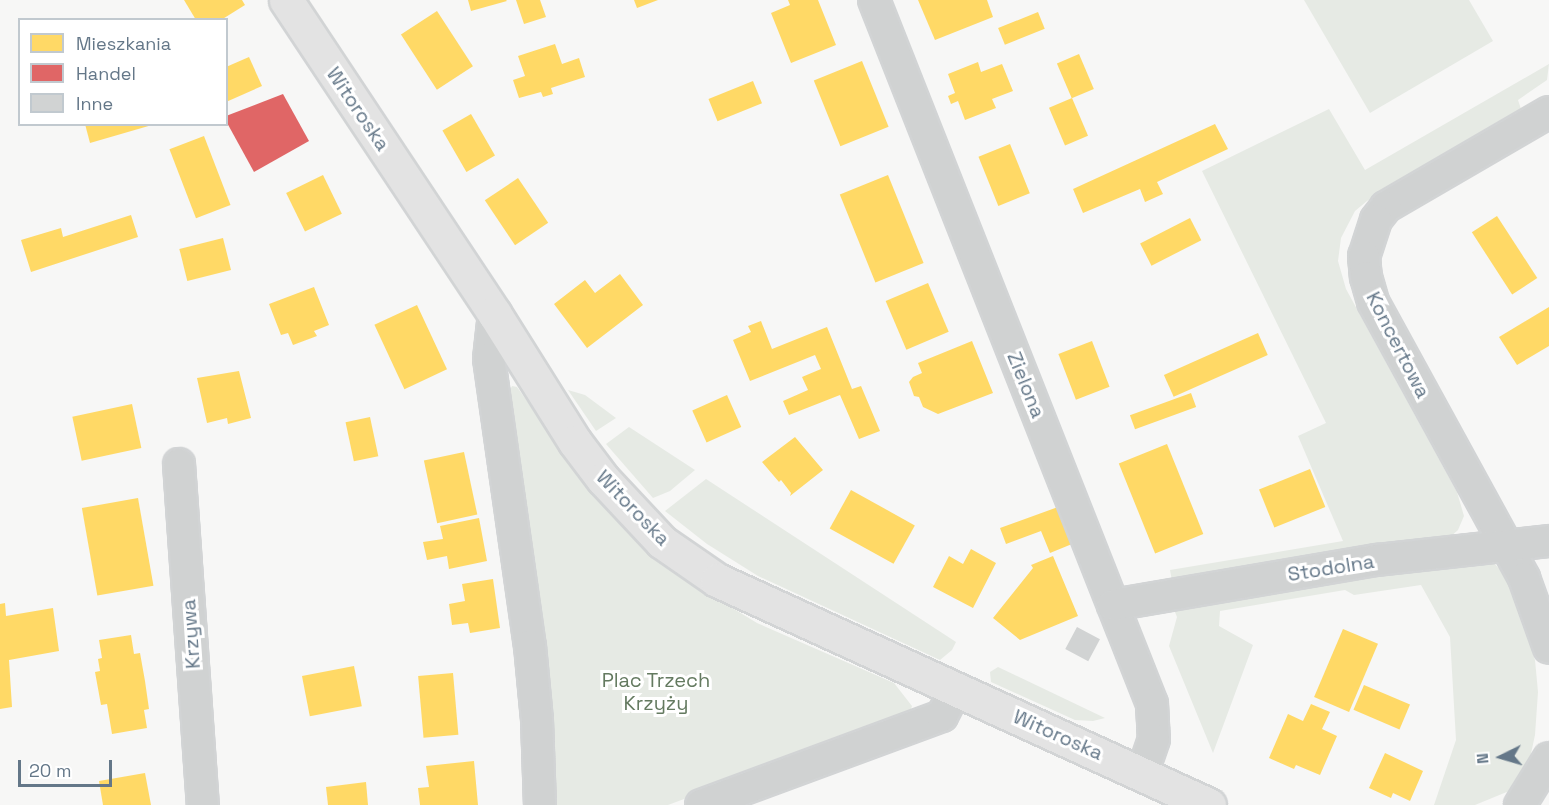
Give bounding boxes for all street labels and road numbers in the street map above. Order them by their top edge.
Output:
street label: Witoroska [321,63,395,155]
street label: Koncertowa [1361,288,1435,402]
street label: Zielona [1002,348,1050,422]
street label: Witoroska [591,465,675,551]
street label: Stodolna [1286,549,1376,587]
street label: Krzywa [177,598,205,670]
street label: Witoroska [1009,705,1107,765]

